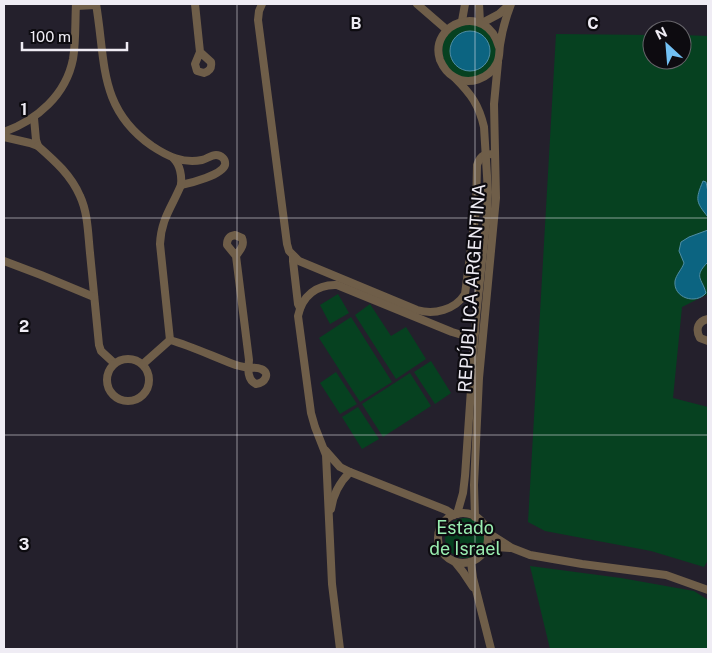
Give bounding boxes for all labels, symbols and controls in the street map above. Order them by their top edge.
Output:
text: B [351,14,362,33]
text: C [587,14,599,33]
scale bar [22,20,128,52]
north arrow [642,20,692,70]
text: N [653,24,670,43]
text: 100 m [30,28,71,45]
text: 1 [21,100,27,119]
street label: REPÚBLICA ARGENTINA [453,182,489,393]
text: 2 [19,317,29,336]
park label: Estado de Israel [429,517,501,559]
text: 3 [19,535,29,554]

